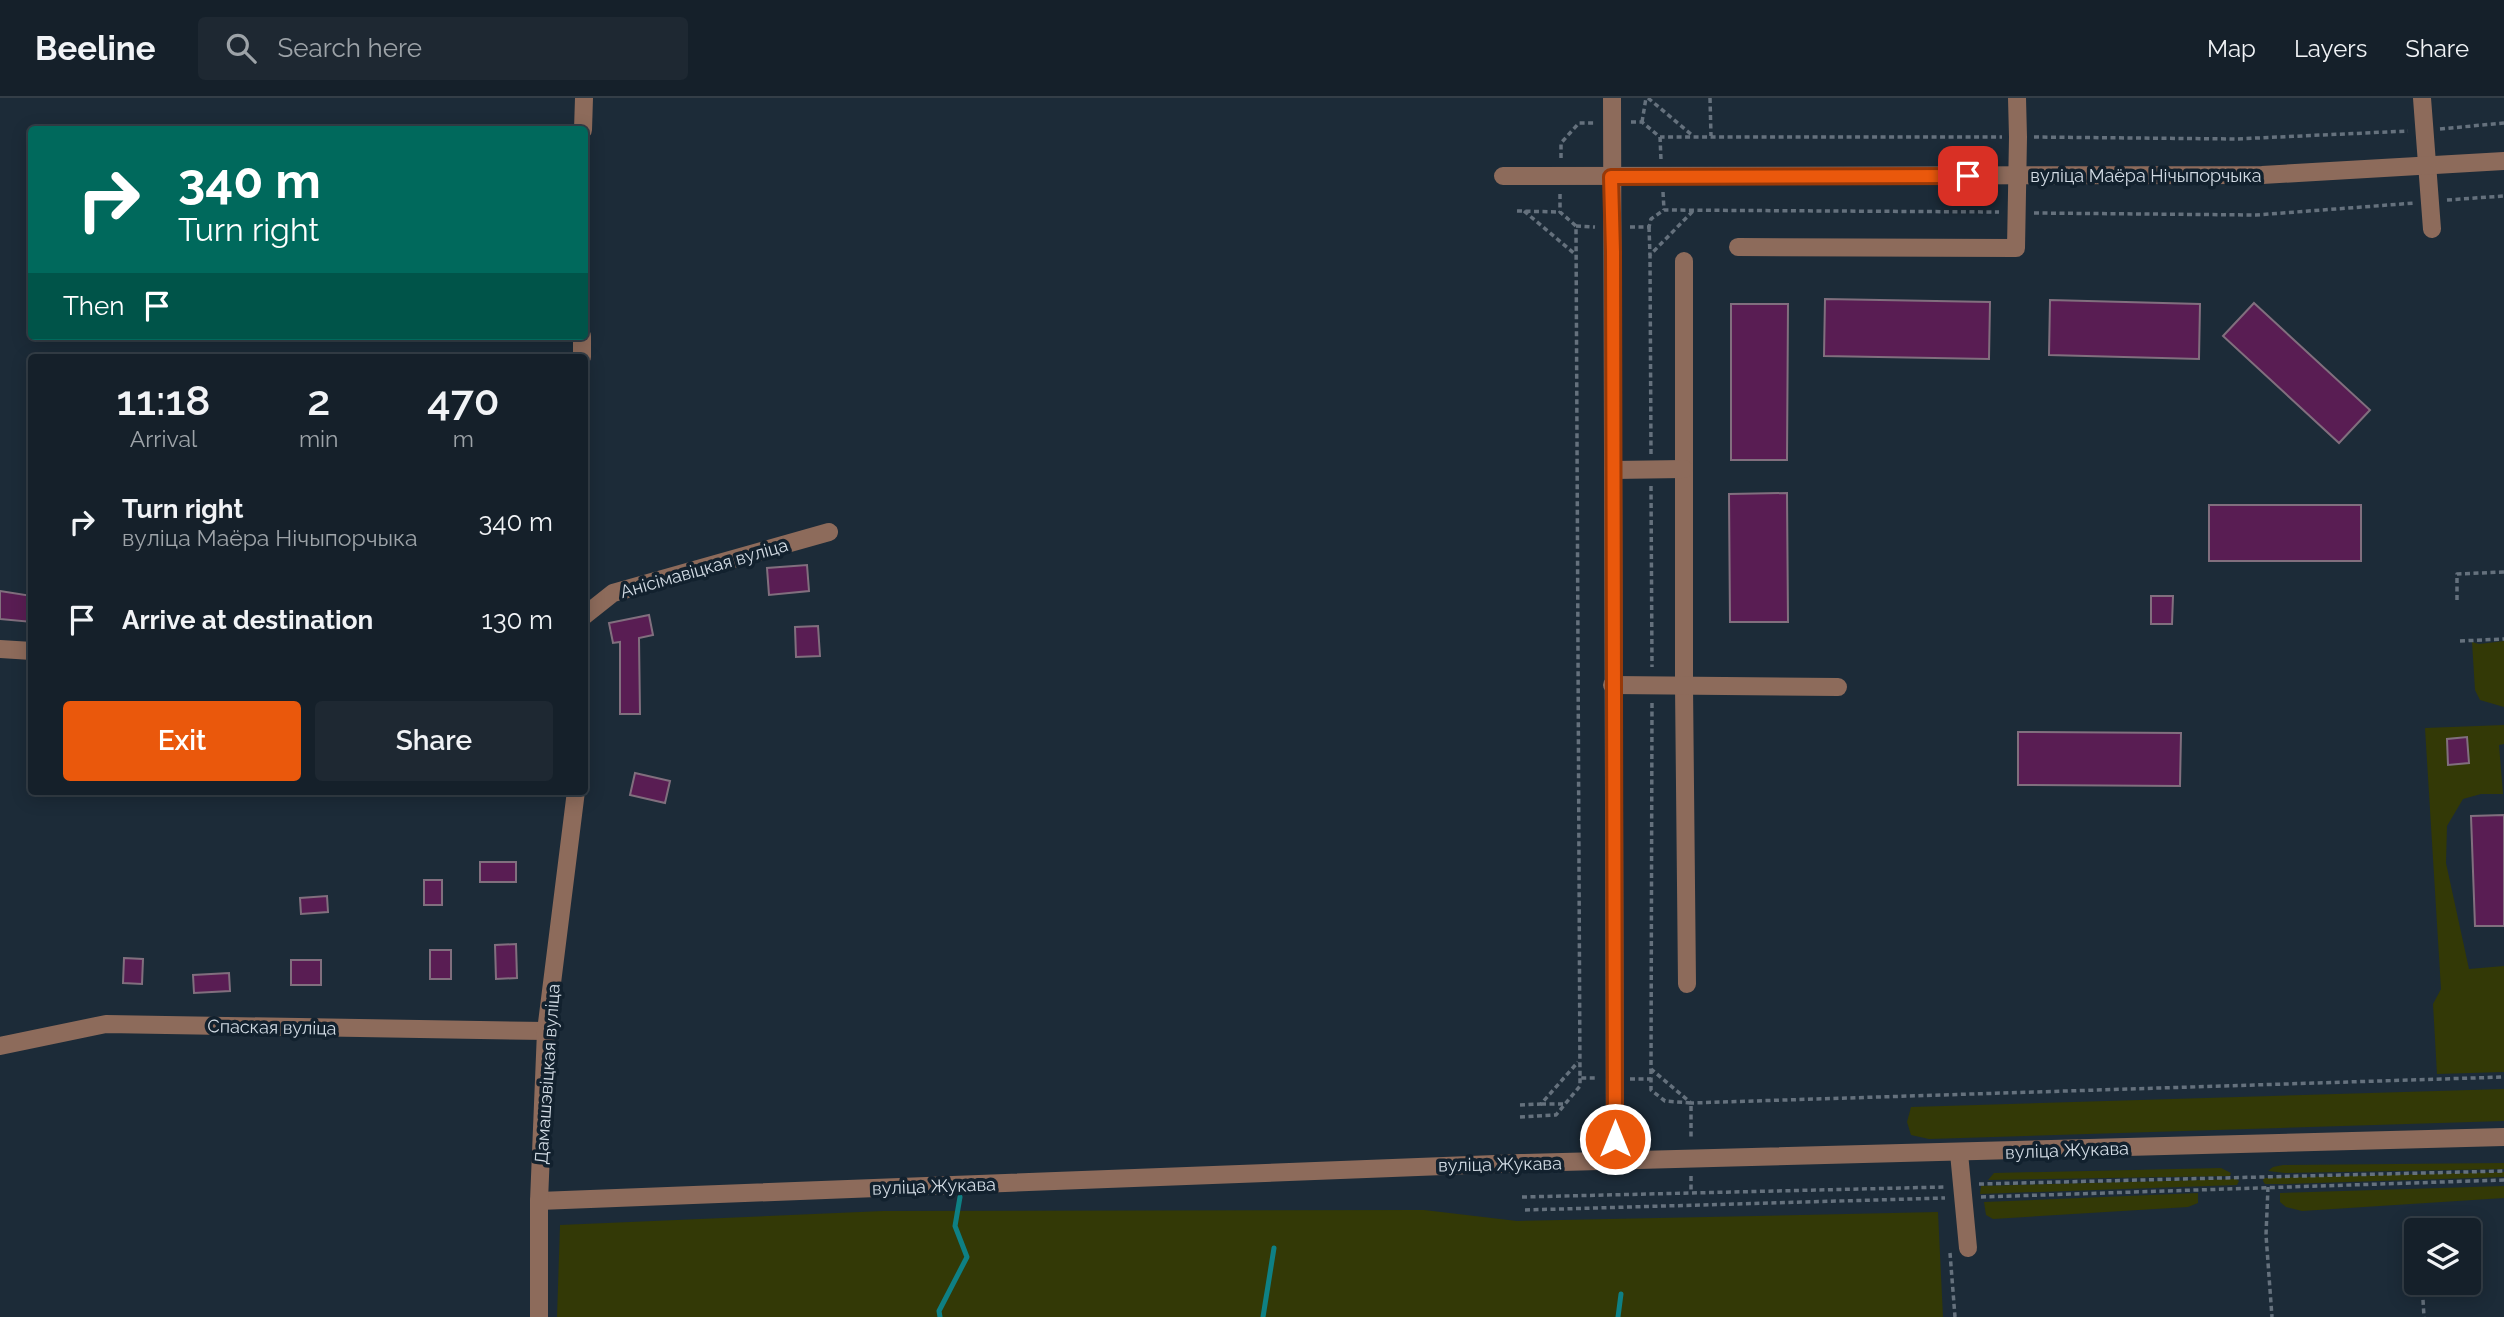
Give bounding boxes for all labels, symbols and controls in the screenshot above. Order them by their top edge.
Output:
search box [198,17,688,80]
text: Beeline [35,29,156,68]
icon: search [222,29,260,67]
text: Search here [278,33,422,63]
text: Map [2207,34,2256,63]
text: Layers [2294,34,2367,63]
text: Share [2405,34,2469,63]
pin [1938,146,1998,206]
text: 340 m [178,152,321,209]
icon: right [63,154,154,245]
icon: arrive [1949,157,1987,195]
street label: вуліца Маёра Нічыпорчыка [2030,165,2262,186]
text: Turn right [178,211,319,248]
icon: arrive [138,287,176,325]
text: Then [63,291,124,321]
text: 11:18 [116,376,210,425]
text: 2 [307,376,330,425]
text: 470 [427,376,499,425]
text: Arrival [130,425,197,452]
text: min [299,425,339,452]
text: m [453,425,474,452]
text: Turn right [122,494,243,524]
icon: right [63,503,101,541]
text: 340 m [478,507,553,537]
text: вуліца Маёра Нічыпорчыка [122,524,418,551]
street label: Анісімавіцкая вуліца [618,534,790,602]
icon: arrive [63,601,101,639]
text: Arrive at destination [122,605,373,635]
text: 130 m [482,605,553,635]
button: Exit [63,701,301,781]
button: Share [315,701,553,781]
street label: Дамашэвіцкая вуліца [530,983,564,1165]
street label: Спаская вуліца [207,1015,337,1039]
position arrow [1578,1102,1652,1176]
street label: вуліца Жукава [2005,1137,2129,1163]
street label: вуліца Жукава [1438,1152,1562,1176]
street label: вуліца Жукава [872,1173,996,1199]
map controls [2404,1218,2481,1295]
button: layers [2404,1218,2481,1295]

